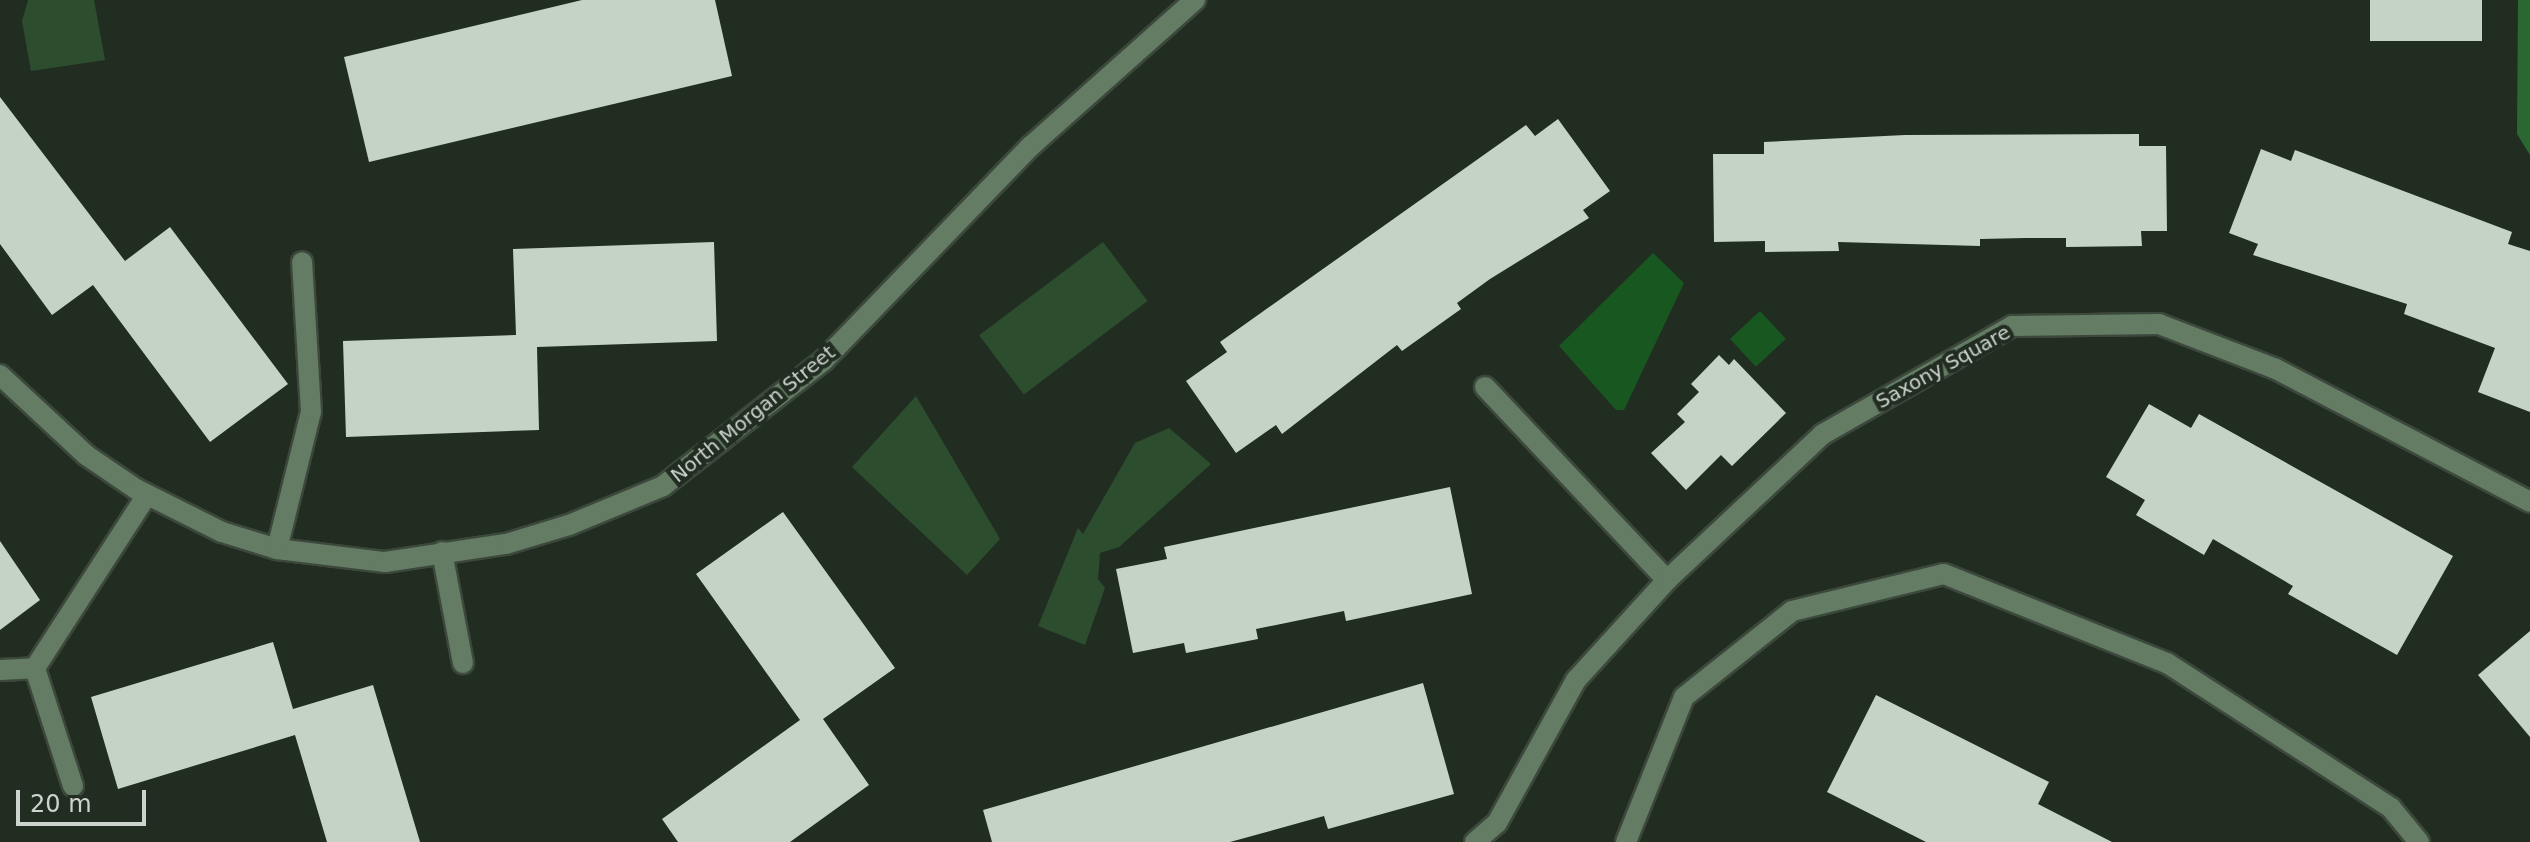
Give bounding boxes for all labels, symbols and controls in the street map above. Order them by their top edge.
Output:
street label: Saxony Square [1872,320,2014,414]
street label: North Morgan Street [666,340,840,488]
scale bar [20,774,150,824]
text: 20 m [30,790,92,818]

